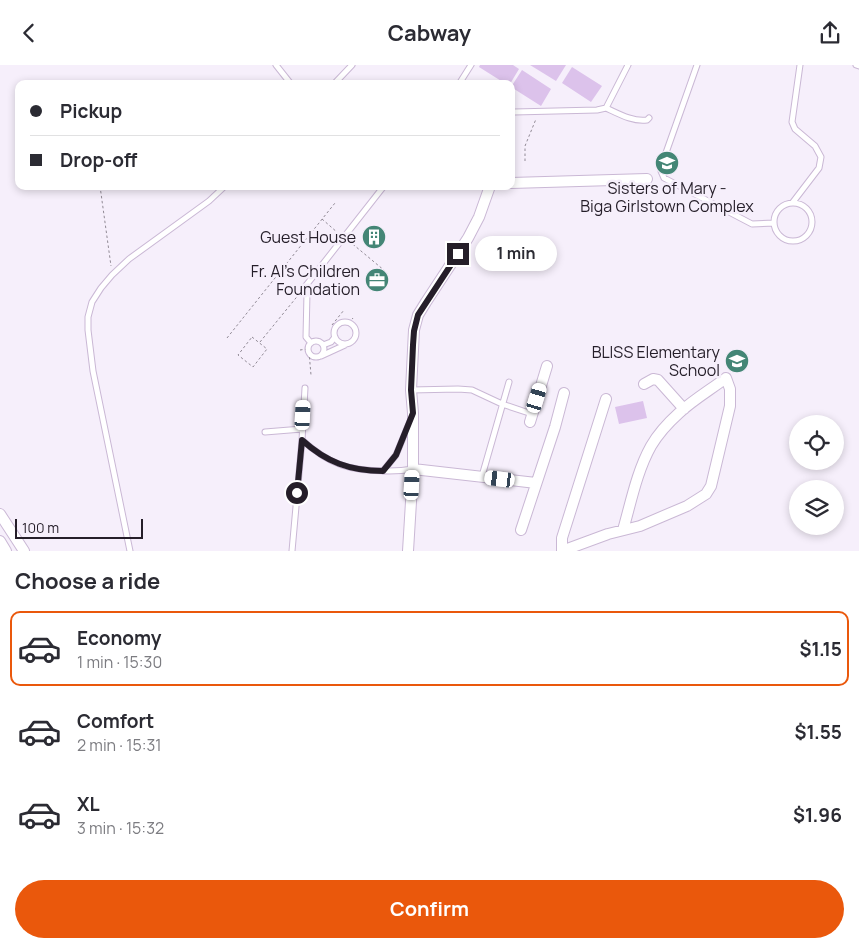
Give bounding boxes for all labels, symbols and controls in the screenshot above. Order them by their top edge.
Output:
text: Cabway [388,18,471,48]
icon: back [15,19,43,47]
icon: share [816,19,844,47]
text: Pickup [60,98,122,124]
text: Drop-off [60,147,137,173]
school or university icon: Sisters of Mary - Biga Girlstown Complex [654,150,680,176]
place label: Sisters of Mary - Biga Girlstown Complex [580,177,754,217]
building icon: Guest House [361,224,387,250]
place label: Guest House [260,226,356,248]
callout: 1 min [476,237,558,271]
text: 1 min [496,242,536,264]
route end [447,243,469,265]
place label: Fr. Al's Children Foundation [251,260,360,300]
office icon: Fr. Al's Children Foundation [364,267,390,293]
place label: BLISS Elementary School [592,341,721,381]
school or university icon: BLISS Elementary School [724,348,750,374]
car [525,381,548,415]
car [294,400,311,430]
map controls [789,415,844,535]
button: locate [789,415,844,470]
car [403,470,420,500]
car [484,470,515,488]
button: layers [789,480,844,535]
route start [286,482,308,504]
scale bar [15,515,142,539]
text: 100 m [22,518,59,537]
text: Choose a ride [15,566,160,596]
text: Economy [77,625,161,651]
icon: car [17,626,62,671]
text: $1.15 [800,636,842,662]
text: 1 min · 15:30 [77,651,162,673]
text: Comfort [77,708,154,734]
icon: car [17,709,62,754]
text: $1.55 [794,719,842,745]
text: 2 min · 15:31 [77,734,162,756]
text: XL [77,791,100,817]
icon: car [17,792,62,837]
text: $1.96 [793,802,842,828]
text: 3 min · 15:32 [77,817,164,839]
button: Confirm [15,880,844,938]

